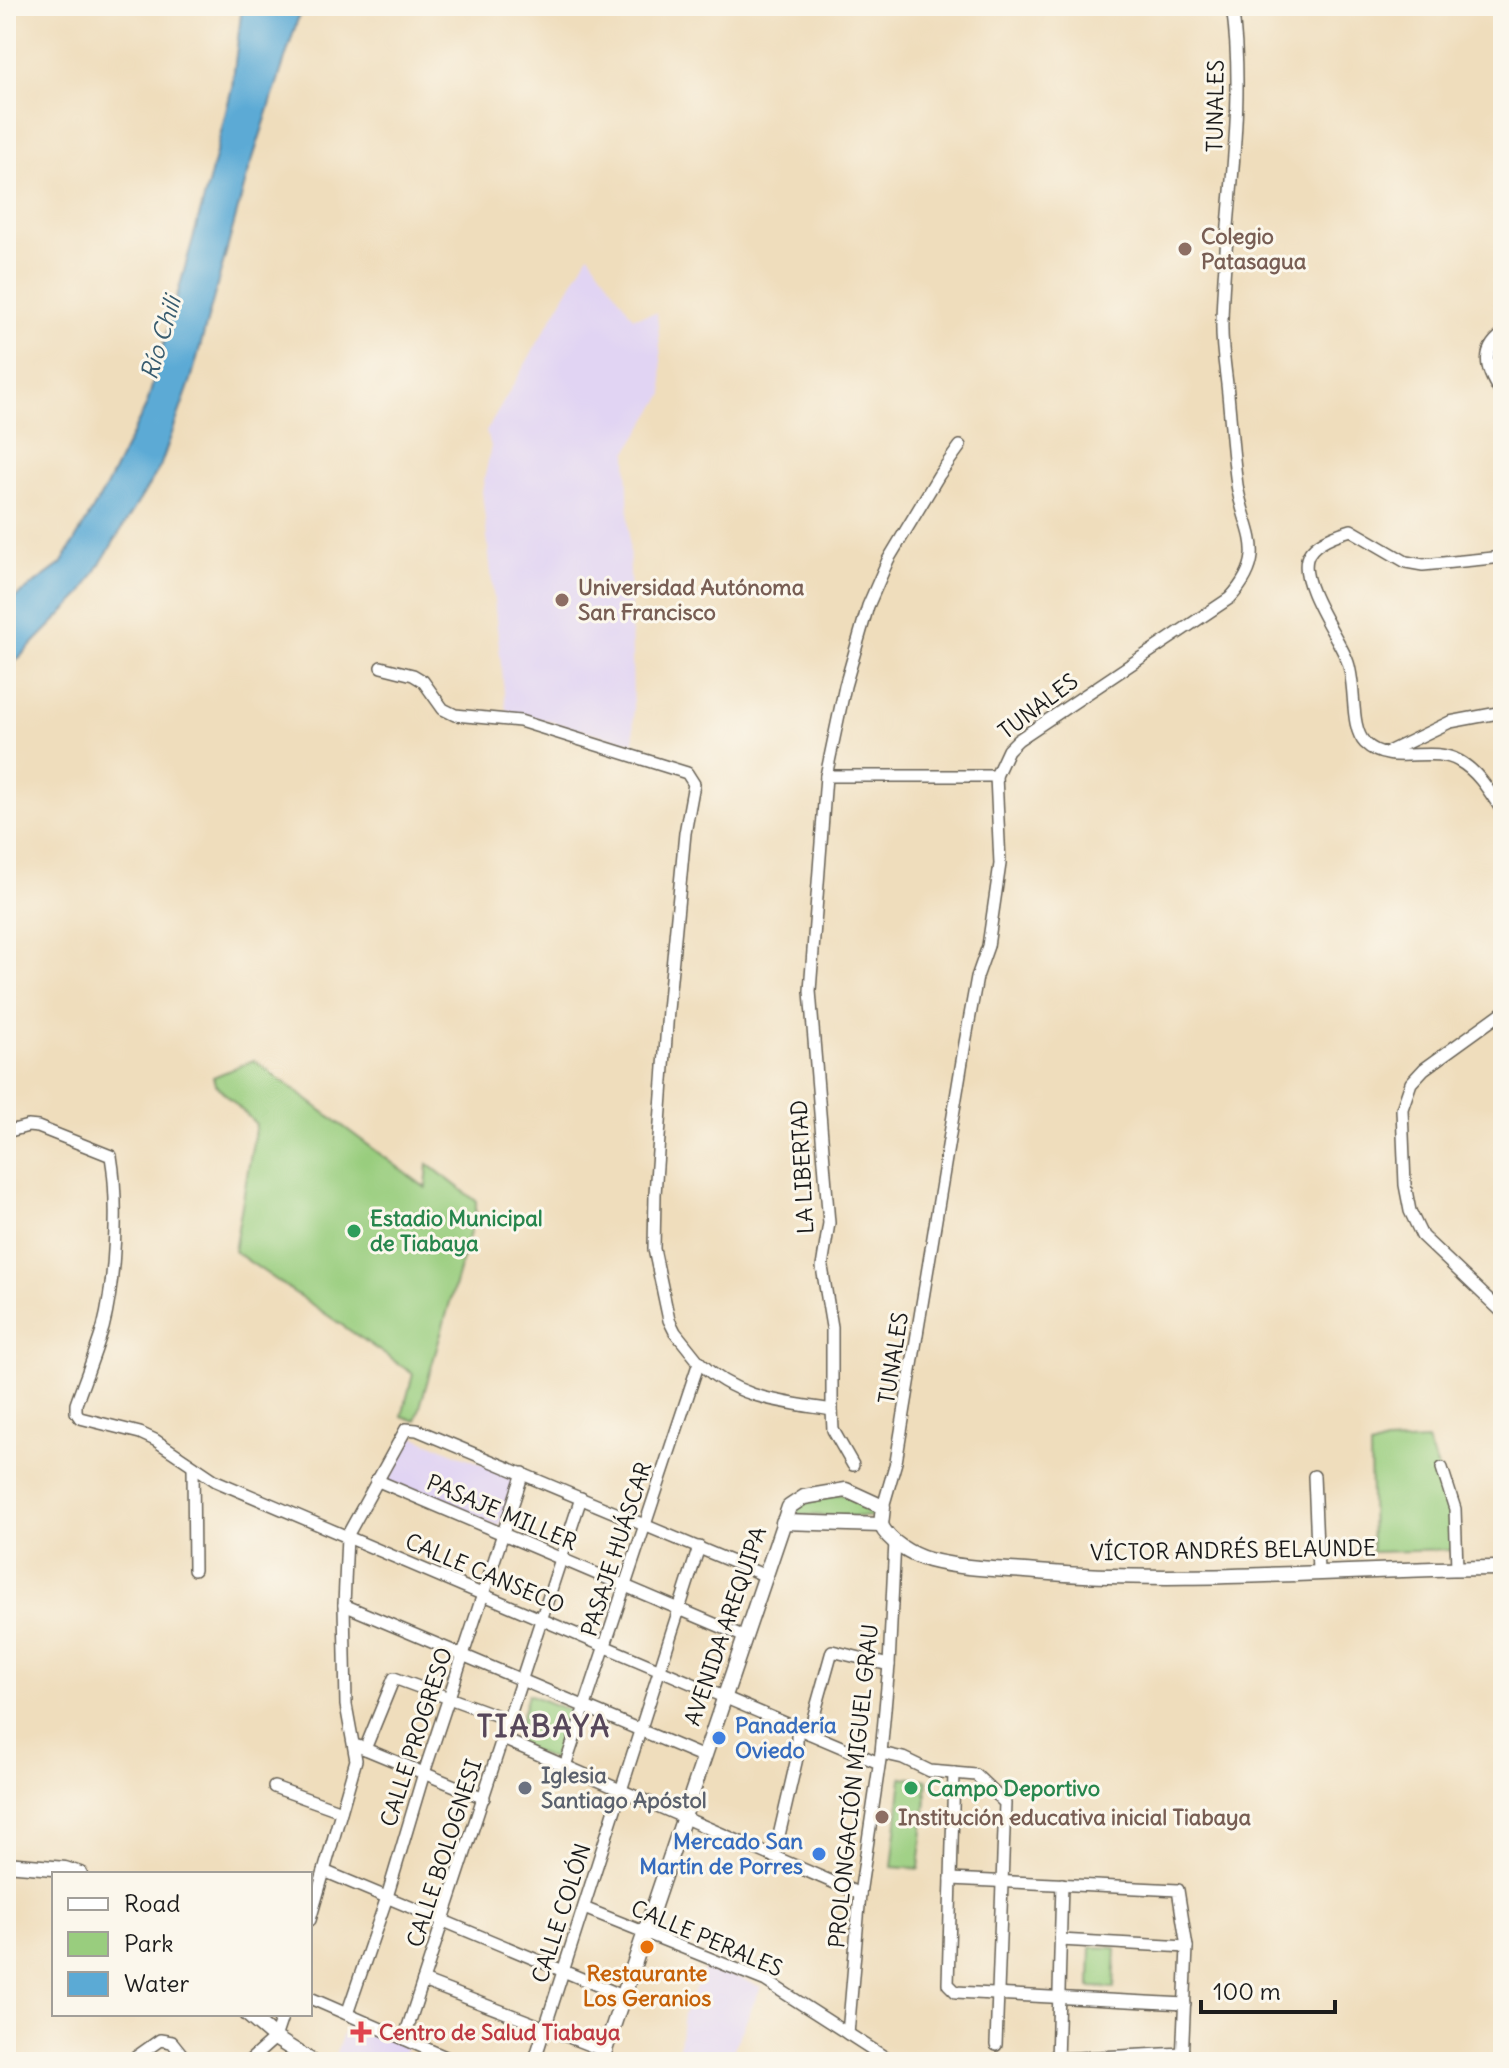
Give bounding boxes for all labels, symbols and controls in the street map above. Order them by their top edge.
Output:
street label: TUNALES [1200,59,1230,153]
place label: Colegio Patasagua [1201,222,1307,275]
marker: Colegio Patasagua [1176,240,1194,258]
water label: Río Chili [133,290,188,383]
place label: Universidad Autónoma San Francisco [578,573,805,626]
marker: Universidad Autónoma San Francisco [553,591,571,609]
street label: TUNALES [993,667,1083,745]
street label: LA LIBERTAD [785,1099,819,1235]
place label: Estadio Municipal de Tiabaya [370,1204,543,1257]
marker: Estadio Municipal de Tiabaya [345,1222,363,1240]
street label: TUNALES [872,1310,914,1406]
street label: PASAJE HUÁSCAR [575,1458,657,1640]
street label: PASAJE MILLER [423,1468,581,1556]
street label: AVENIDA AREQUIPA [678,1523,772,1729]
street label: CALLE CANSECO [401,1527,569,1619]
street label: VÍCTOR ANDRÉS BELAUNDE [1090,1534,1376,1566]
street label: PROLONGACIÓN MIGUEL GRAU [822,1623,884,1949]
street label: CALLE PROGRESO [374,1644,458,1830]
district label: TIABAYA [477,1707,611,1745]
place label: Panadería Oviedo [735,1711,837,1764]
marker: Panadería Oviedo [710,1729,728,1747]
street label: CALLE BOLOGNESI [400,1755,488,1951]
place label: Iglesia Santiago Apóstol [541,1761,707,1814]
place label: Campo Deportivo [927,1774,1100,1802]
marker: Iglesia Santiago Apóstol [516,1779,534,1797]
marker: Campo Deportivo [902,1779,920,1797]
place label: Institución educativa inicial Tiabaya [898,1803,1251,1831]
marker: Institución educativa inicial Tiabaya [873,1808,891,1826]
place label: Mercado San Martín de Porres [639,1827,803,1880]
street label: CALLE COLÓN [525,1840,597,1986]
marker: Mercado San Martín de Porres [810,1845,828,1863]
legend [52,1872,312,2016]
text: Road [124,1888,180,1918]
street label: CALLE PERALES [627,1893,787,1983]
text: Park [124,1928,174,1958]
marker: Restaurante Los Geranios [638,1938,656,1956]
place label: Restaurante Los Geranios [583,1959,711,2012]
scale bar [1201,1964,1335,2014]
text: Water [124,1968,189,1998]
text: 100 m [1213,1976,1281,2006]
place label: Centro de Salud Tiabaya [379,2018,621,2046]
marker: Centro de Salud Tiabaya [350,2021,372,2043]

